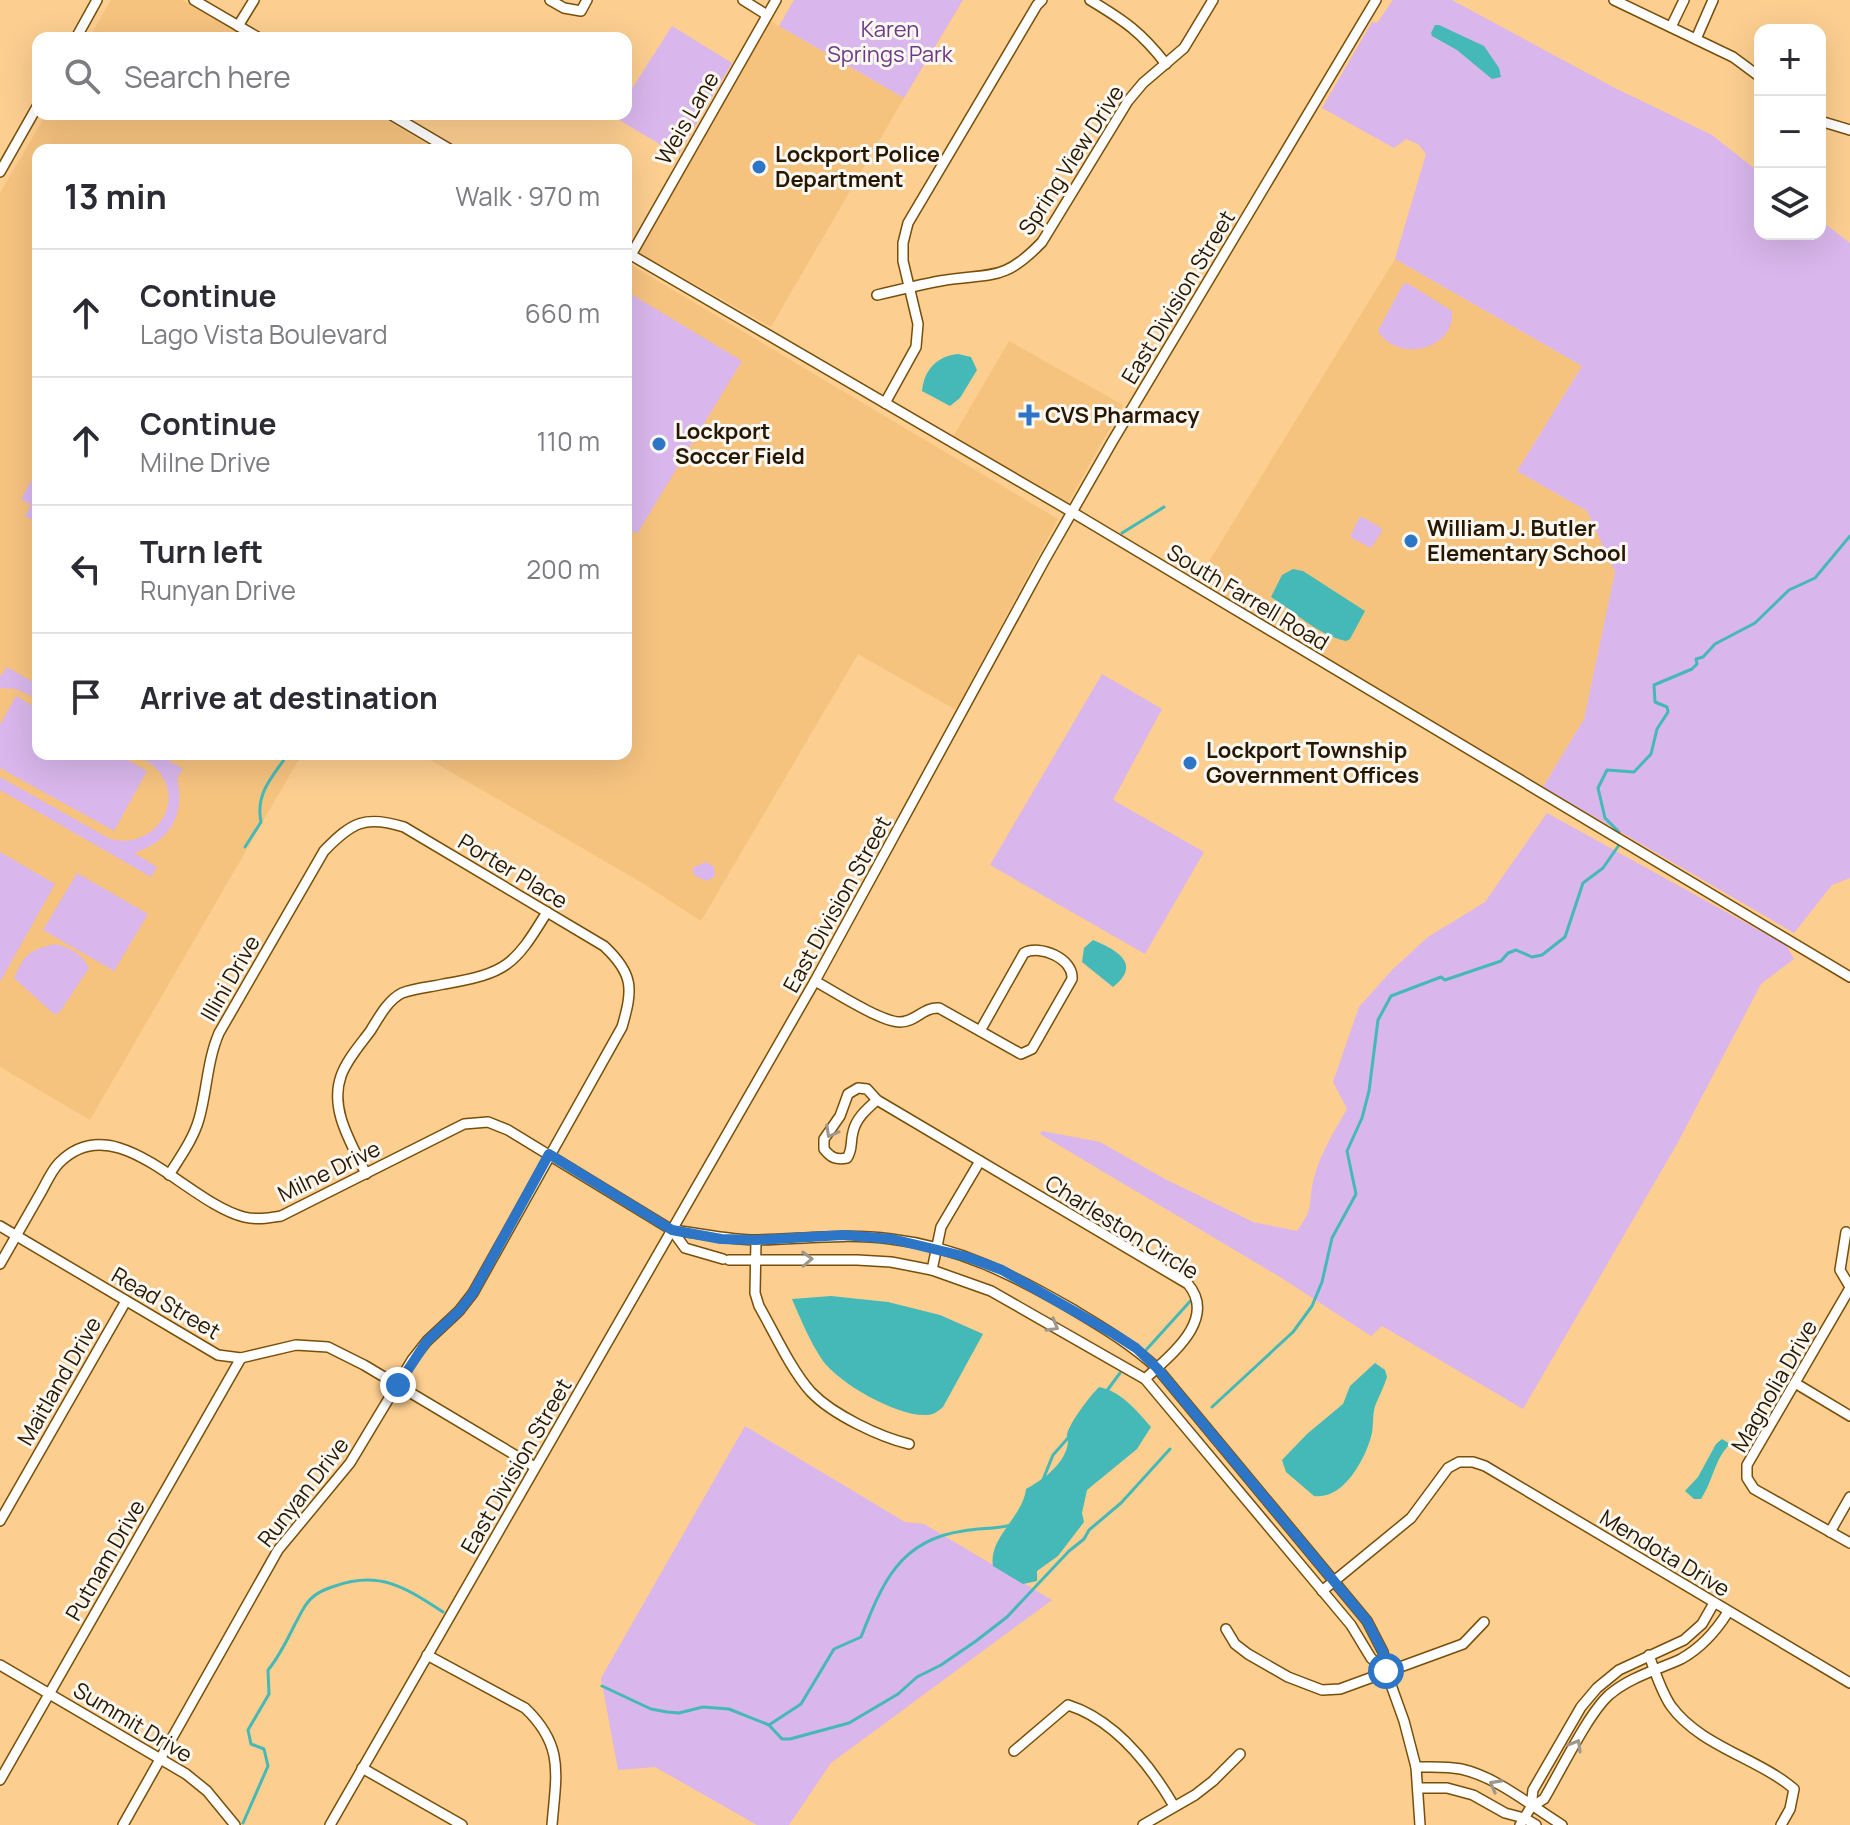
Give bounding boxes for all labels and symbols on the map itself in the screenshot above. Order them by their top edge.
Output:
park label: Karen Springs Park [827,14,954,69]
street label: Weis Lane [648,66,726,170]
street label: Spring View Drive [1011,79,1131,241]
place label: Lockport Police Department [775,139,940,194]
marker: Lockport Police Department [750,158,768,176]
street label: East Division Street [1114,204,1242,389]
place label: CVS Pharmacy [1045,400,1200,430]
marker: CVS Pharmacy [1020,406,1038,424]
place label: Lockport Soccer Field [675,416,805,471]
marker: Lockport Soccer Field [650,435,668,453]
place label: William J. Butler Elementary School [1427,513,1627,568]
marker: William J. Butler Elementary School [1402,532,1420,550]
street label: South Farrell Road [1161,537,1335,657]
place label: Lockport Township Government Offices [1206,735,1419,790]
marker: Lockport Township Government Offices [1181,754,1199,772]
street label: East Division Street [776,810,898,998]
street label: Porter Place [453,826,574,916]
street label: Illini Drive [193,929,267,1026]
one-way arrow [825,1124,840,1138]
street label: Milne Drive [273,1133,385,1209]
street label: Charleston Circle [1040,1168,1205,1286]
one-way arrow [801,1251,814,1268]
street label: Read Street [106,1260,226,1346]
street label: Maitland Drive [10,1311,108,1451]
street label: Magnolia Drive [1724,1314,1824,1458]
one-way arrow [1045,1316,1059,1332]
route end [380,1367,416,1403]
street label: East Division Street [454,1373,578,1559]
street label: Runyan Drive [251,1431,355,1553]
street label: Putnam Drive [58,1494,152,1626]
street label: Mendota Drive [1594,1502,1736,1604]
route start [1368,1653,1404,1689]
street label: Summit Drive [68,1675,198,1769]
one-way arrow [1566,1739,1582,1754]
one-way arrow [1490,1779,1504,1795]

